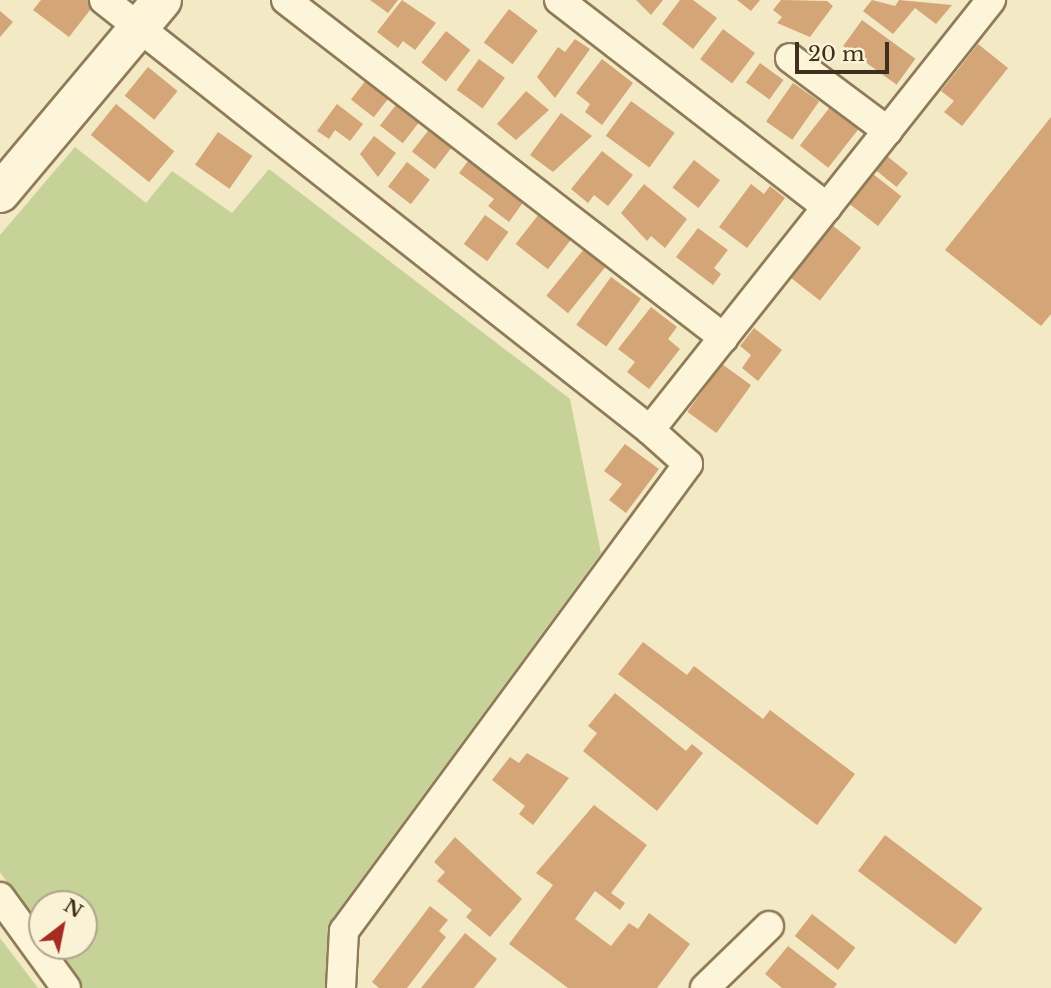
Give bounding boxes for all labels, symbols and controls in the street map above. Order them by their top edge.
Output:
scale bar [799,28,894,72]
text: 20 m [808,41,865,67]
north arrow [28,890,98,960]
text: N [60,894,87,923]

